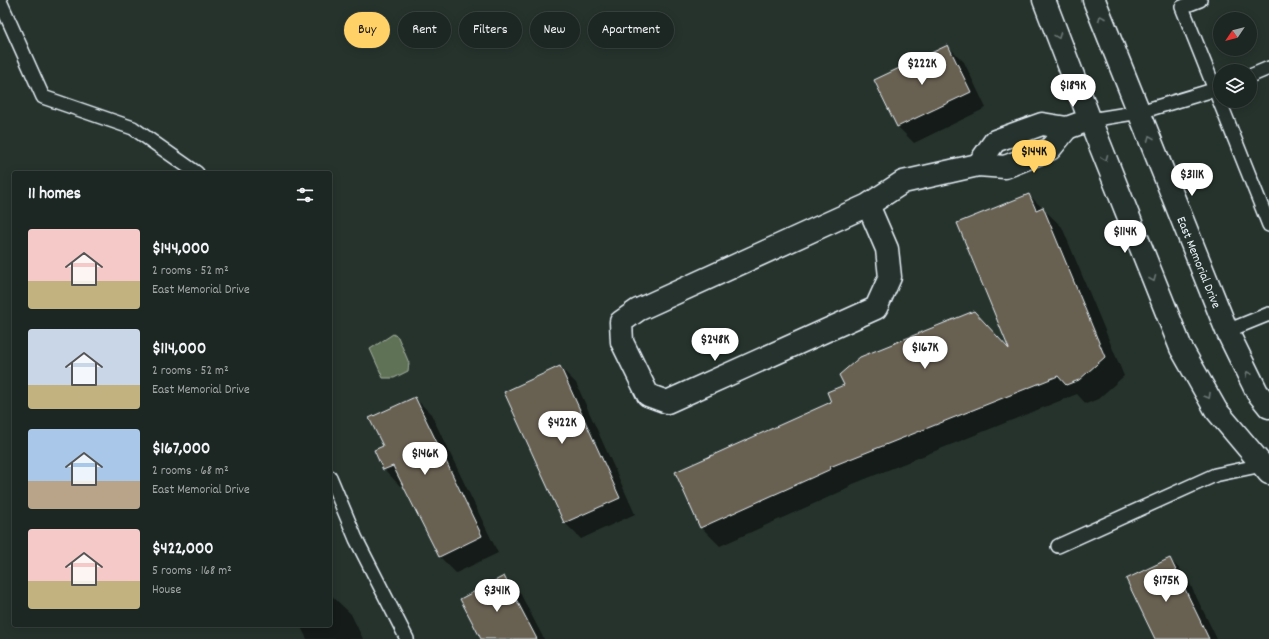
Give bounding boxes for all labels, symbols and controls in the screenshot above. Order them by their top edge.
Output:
chip: Buy [344,12,390,48]
chip: Rent [398,12,451,48]
chip: Filters [459,12,522,48]
chip: New [530,12,580,48]
chip: Apartment [588,12,674,48]
north arrow [1213,12,1257,56]
map controls [1213,12,1257,108]
one-way arrow [1098,14,1106,21]
one-way arrow [1054,33,1062,40]
pin: $222K [894,52,950,86]
text: $222K [907,55,937,74]
button: layers [1213,64,1257,108]
pin: $189K [1045,74,1101,108]
text: $189K [1060,77,1086,96]
one-way arrow [1147,135,1155,143]
pin: $144K [1006,140,1062,174]
text: $144K [1021,143,1047,162]
one-way arrow [1100,154,1108,161]
pin: $311K [1164,163,1220,197]
text: $311K [1180,166,1204,185]
text: 11 homes [28,183,81,207]
icon: filters [294,184,316,206]
street label: East Memorial Drive [1171,214,1225,312]
pin: $114K [1097,220,1153,254]
text: $114K [1113,223,1137,242]
text: $144,000 [152,238,209,262]
icon: home [60,245,108,293]
text: 2 rooms · 52 m² [152,262,229,281]
one-way arrow [1148,274,1156,282]
text: East Memorial Drive [152,281,250,300]
pin: $248K [687,328,743,362]
text: $248K [701,331,729,350]
pin: $167K [897,336,953,370]
text: $114,000 [152,338,206,362]
text: $167K [912,339,938,358]
icon: home [60,345,108,393]
text: 2 rooms · 52 m² [152,362,229,381]
one-way arrow [1246,371,1253,379]
text: East Memorial Drive [152,381,250,400]
one-way arrow [1204,392,1211,399]
pin: $422K [534,411,590,445]
text: $422K [547,414,577,433]
text: $167,000 [152,438,210,462]
pin: $146K [397,442,453,476]
icon: home [60,445,108,493]
text: $146K [411,445,439,464]
text: 2 rooms · 68 m² [152,462,229,481]
text: East Memorial Drive [152,481,250,500]
text: $422,000 [152,538,214,562]
icon: home [60,545,108,593]
text: 5 rooms · 168 m² [152,562,232,581]
pin: $175K [1138,569,1194,603]
text: $175K [1153,572,1179,591]
pin: $341K [469,579,525,613]
text: House [152,581,181,600]
text: $341K [484,582,510,601]

